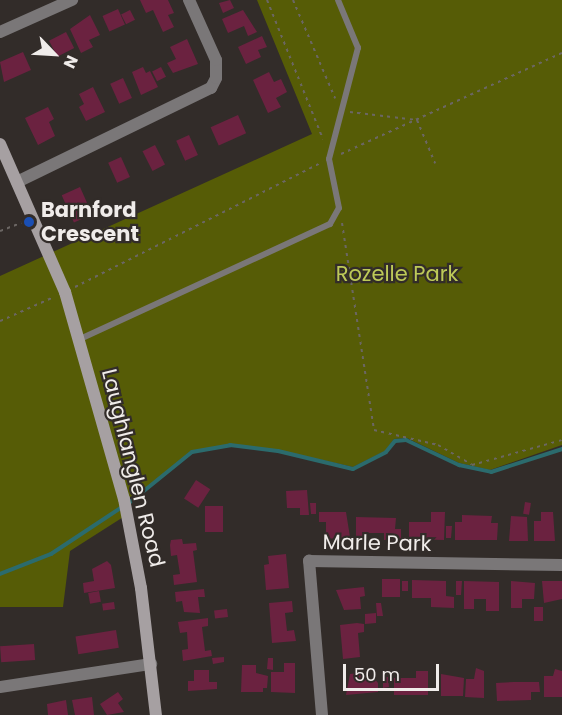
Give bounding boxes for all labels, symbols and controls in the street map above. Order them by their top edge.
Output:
north arrow [24,24,84,84]
text: N [58,51,84,72]
place label: Barnford Crescent [41,197,139,247]
marker: Barnford Crescent [22,215,36,229]
park label: Rozelle Park [336,261,458,287]
street label: Laughlanglen Road [96,366,170,570]
street label: Marle Park [322,529,432,557]
scale bar [346,652,442,690]
text: 50 m [354,662,400,687]

